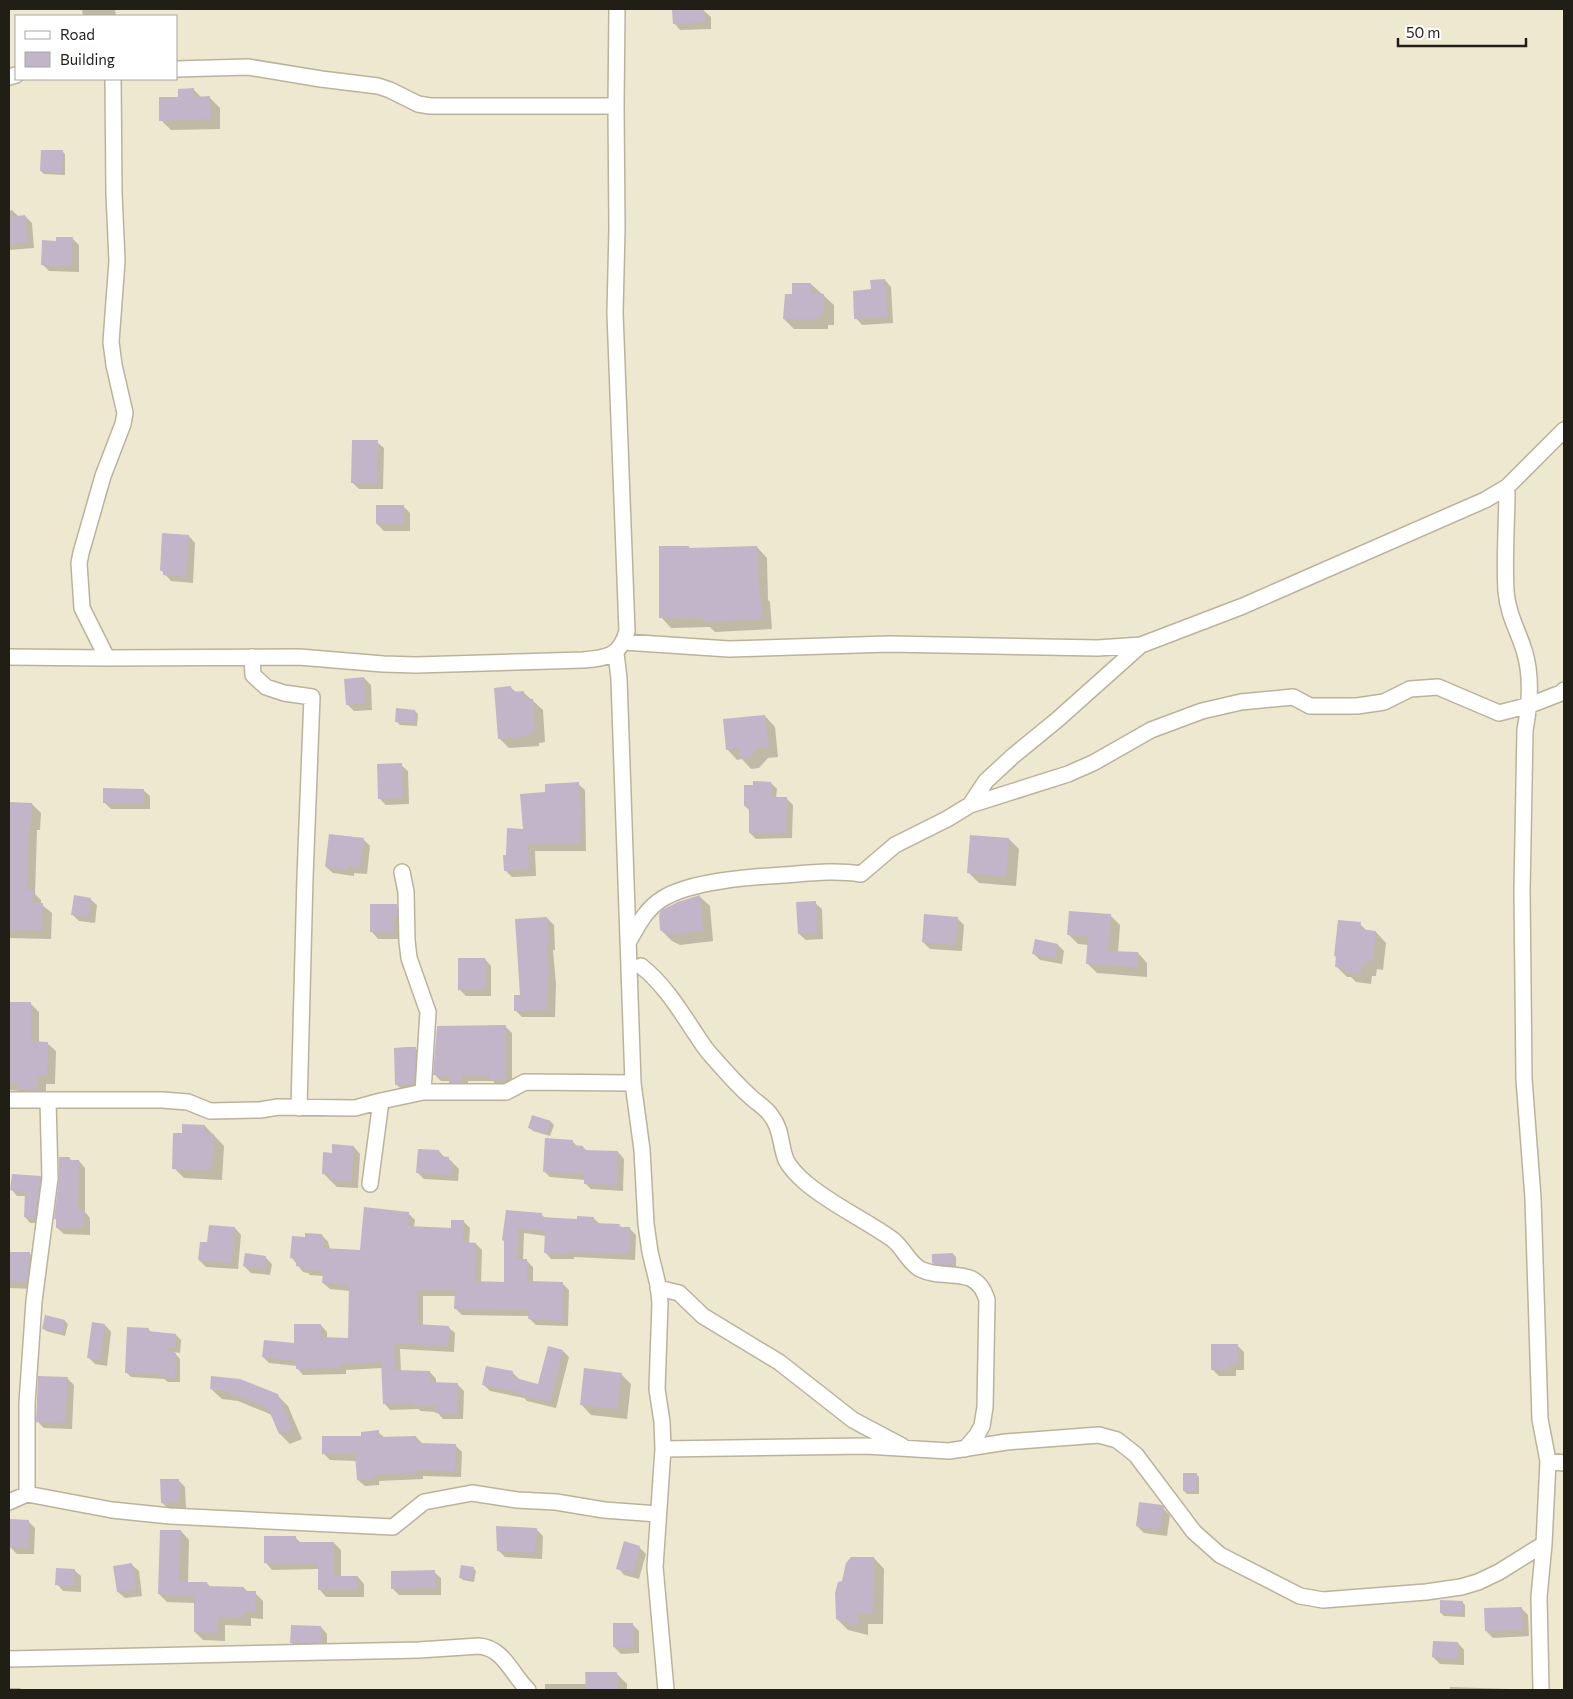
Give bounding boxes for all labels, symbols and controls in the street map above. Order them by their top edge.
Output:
legend [15,15,178,80]
scale bar [1398,15,1526,47]
text: 50 m [1406,23,1440,41]
text: Road [60,25,95,43]
text: Building [60,50,115,68]

